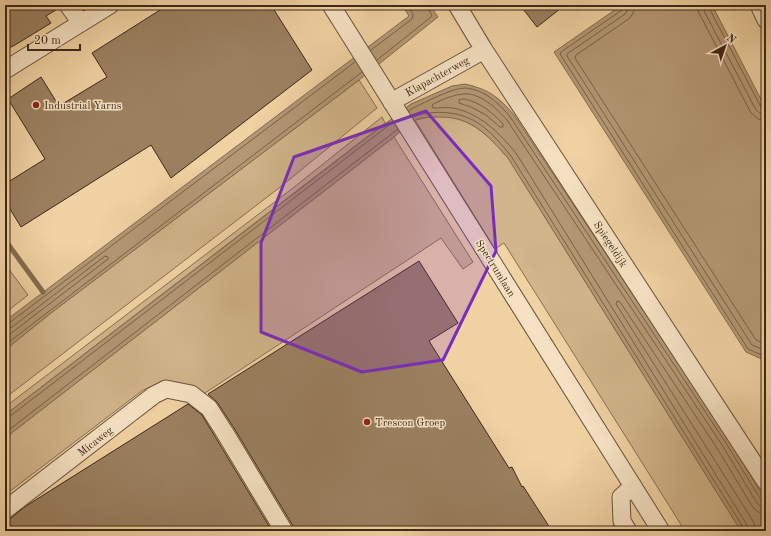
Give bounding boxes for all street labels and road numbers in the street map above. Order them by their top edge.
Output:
street label: Klapachterweg [404,55,472,99]
street label: Spiegeldijk [591,220,629,270]
street label: Spectrumlaan [473,238,517,299]
street label: Micaweg [76,425,116,459]

